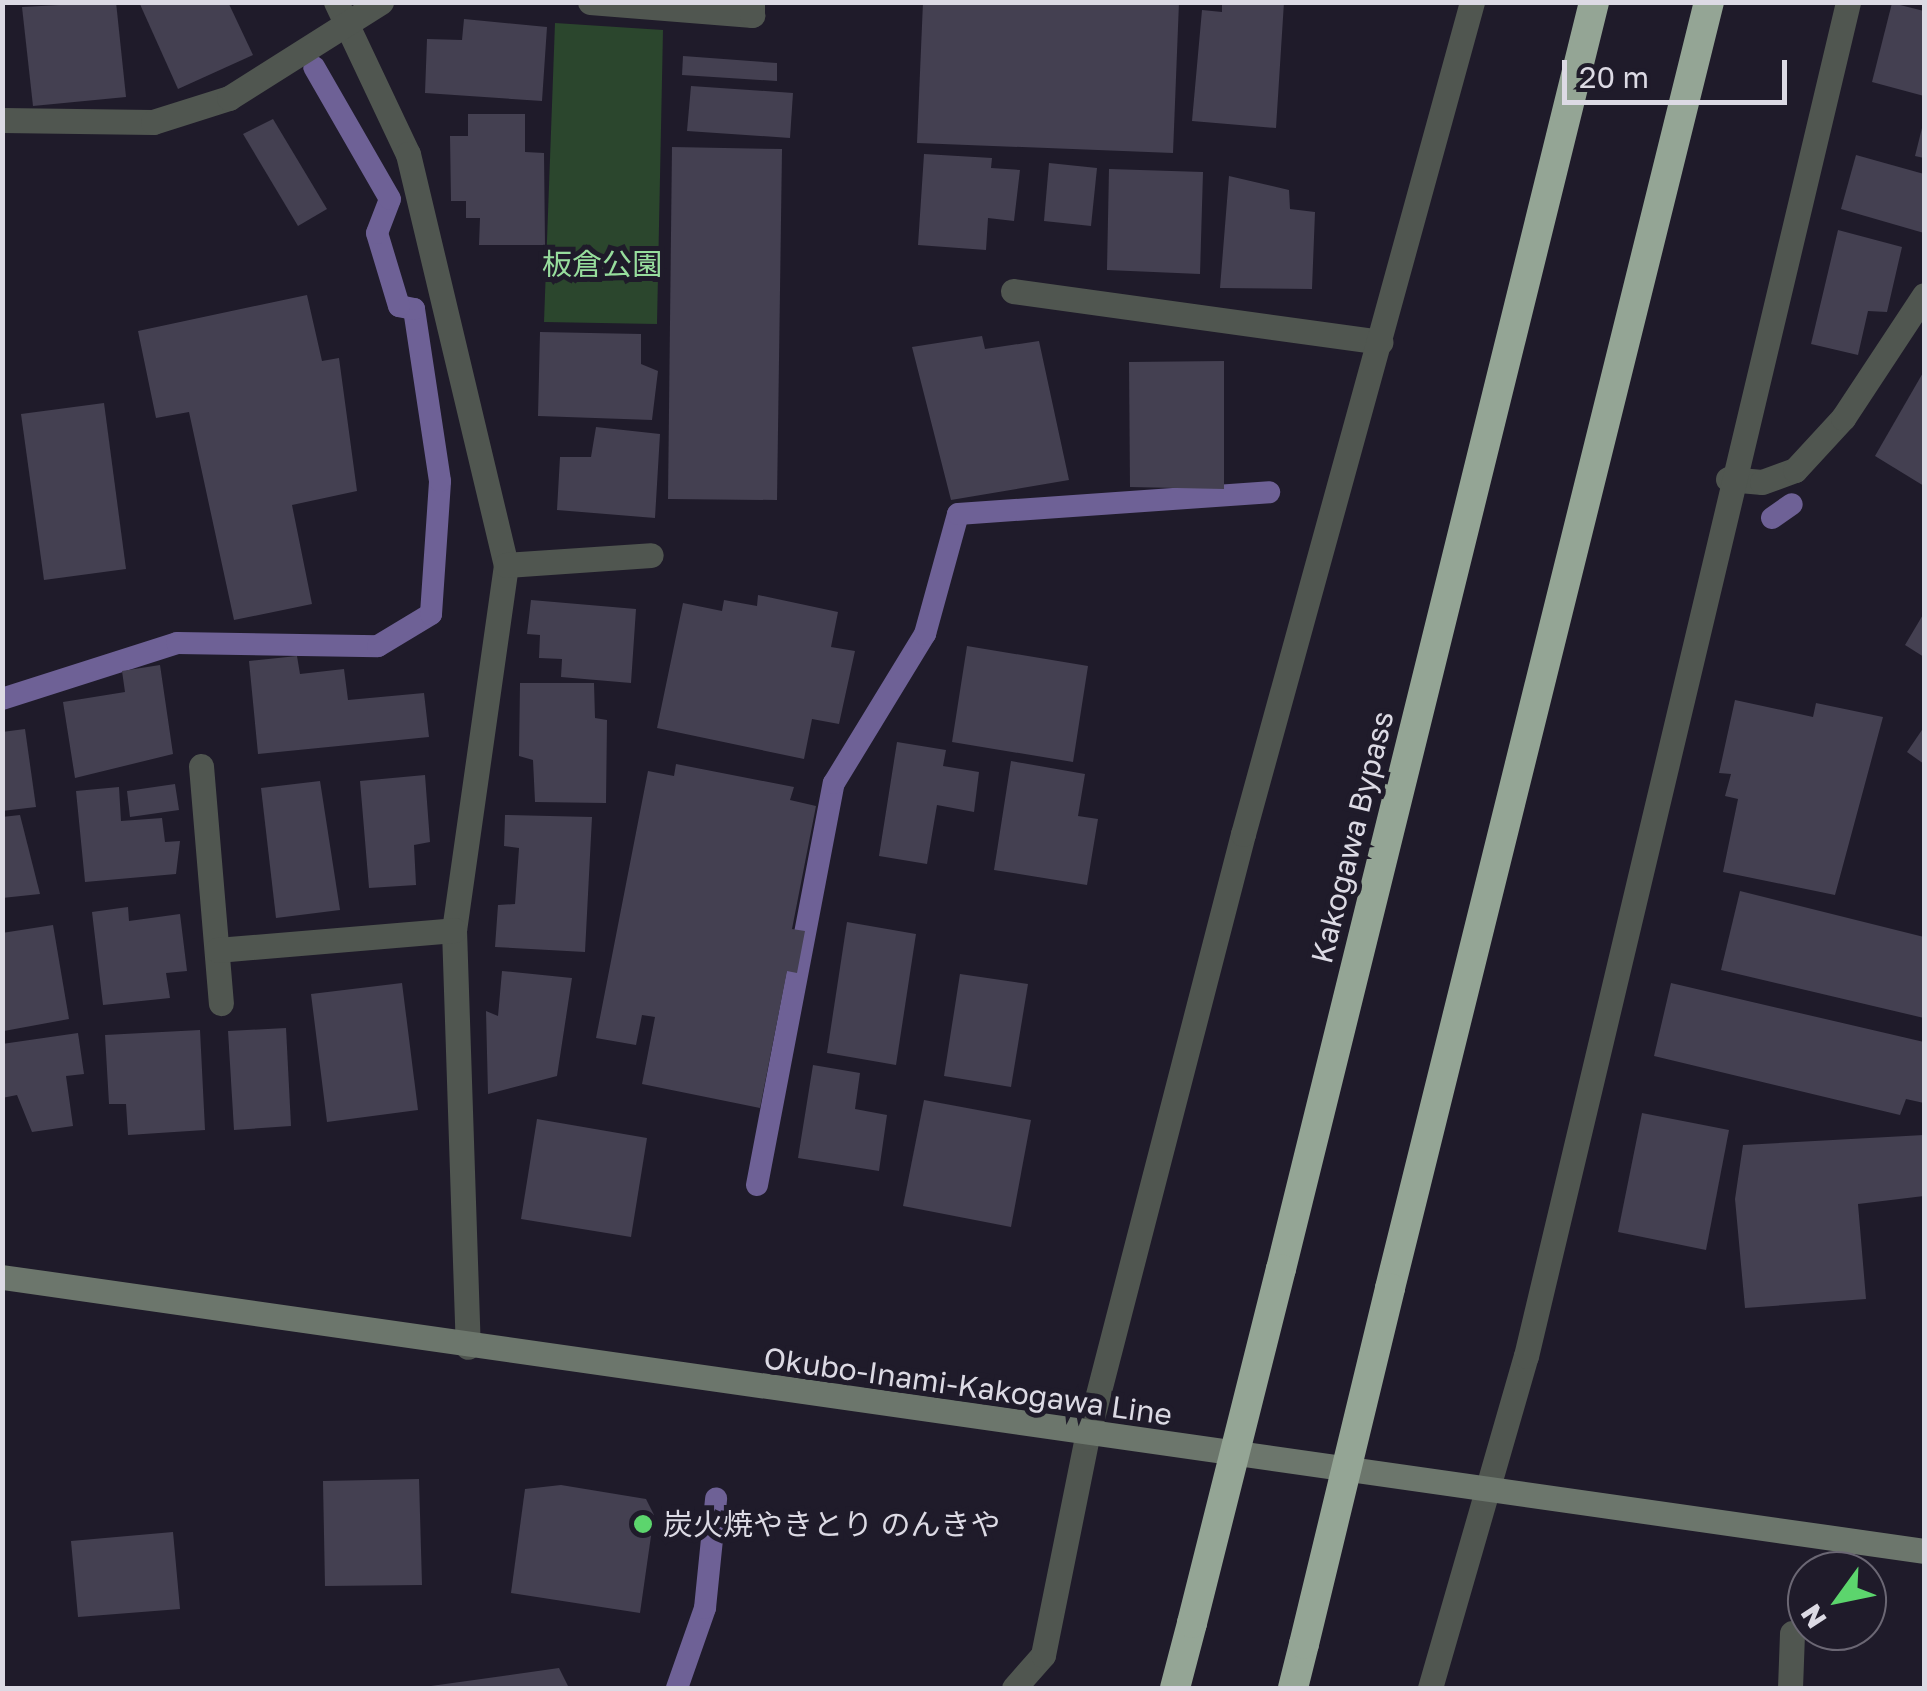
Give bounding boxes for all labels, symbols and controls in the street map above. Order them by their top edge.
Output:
scale bar [1567,40,1792,102]
text: 20 m [1579,59,1649,95]
park label: 板倉公園 [542,246,662,282]
street label: Kakogawa Bypass [1303,707,1401,967]
street label: Okubo-Inami-Kakogawa Line [762,1340,1174,1432]
place label: 炭火焼やきとり のんきや [663,1506,1000,1542]
marker: 炭火焼やきとり のんきや [632,1513,654,1535]
north arrow [1787,1551,1887,1651]
text: N [1793,1599,1833,1634]

